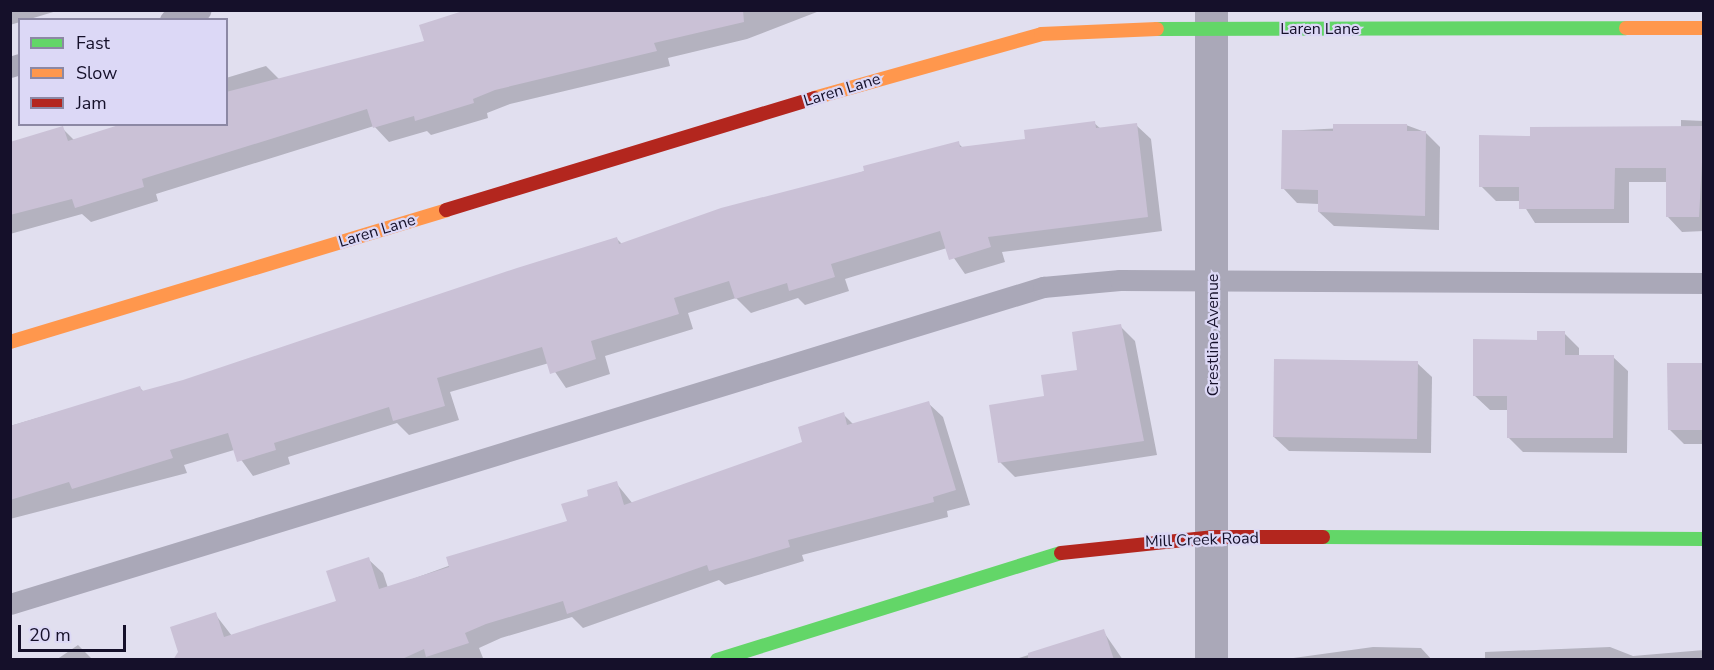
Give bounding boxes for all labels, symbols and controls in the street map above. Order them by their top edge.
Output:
legend [18,18,228,126]
street label: Laren Lane [1280,19,1360,39]
text: Fast [76,31,110,55]
text: Slow [76,61,117,85]
street label: Laren Lane [801,69,883,111]
text: Jam [76,91,107,115]
street label: Laren Lane [336,210,418,252]
street label: Crestline Avenue [1203,274,1223,396]
street label: Mill Creek Road [1145,528,1259,552]
scale bar [21,613,129,651]
text: 20 m [29,623,71,647]

